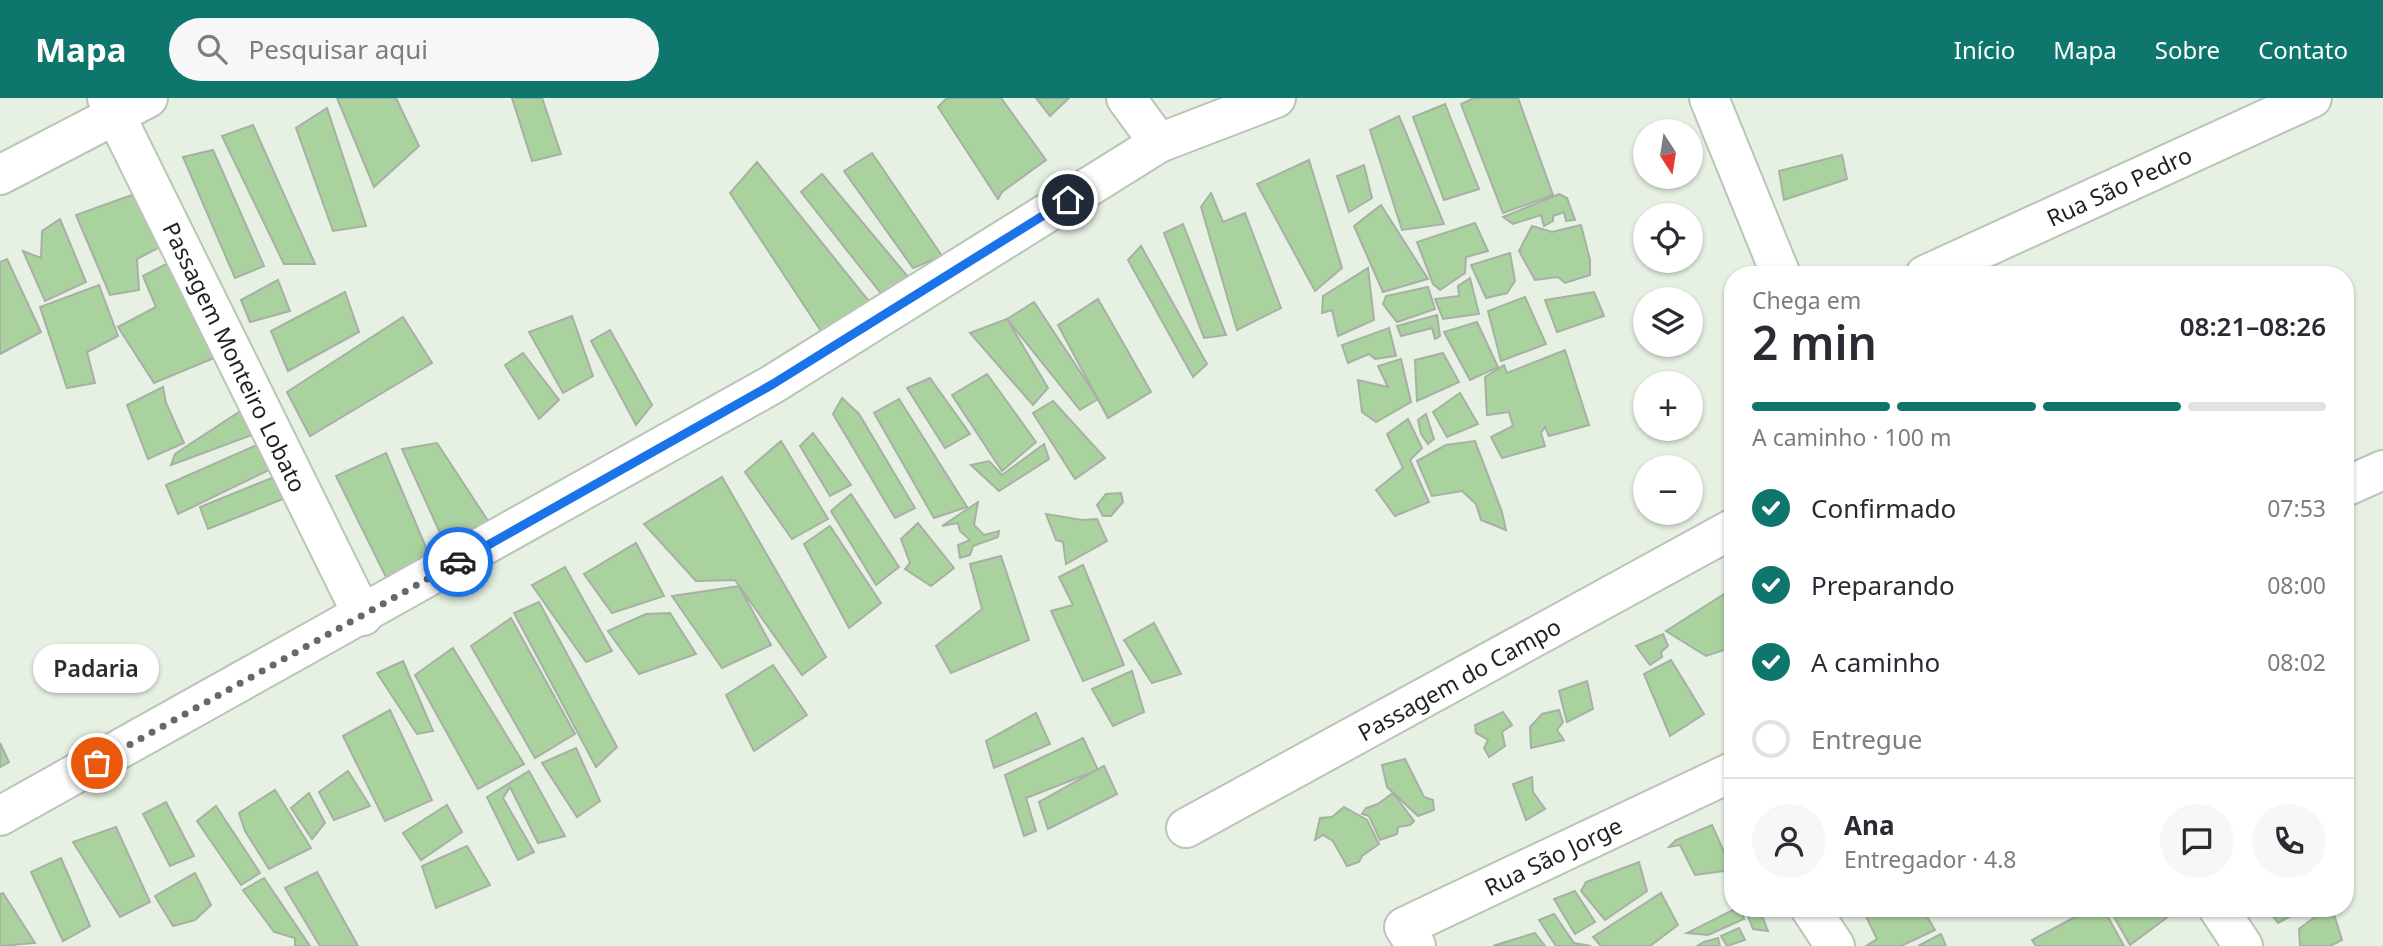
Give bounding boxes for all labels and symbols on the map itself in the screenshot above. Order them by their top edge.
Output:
north arrow [1633,119,1703,189]
street label: Rua São Pedro [2041,138,2197,234]
pin [1038,170,1098,230]
street label: Passagem Monteiro Lobato [156,217,314,497]
courier [423,527,493,597]
street label: Passagem do Campo [1352,610,1566,748]
callout: Padaria [34,644,160,693]
pin [67,733,127,793]
street label: Rua São Jorge [1479,809,1627,903]

